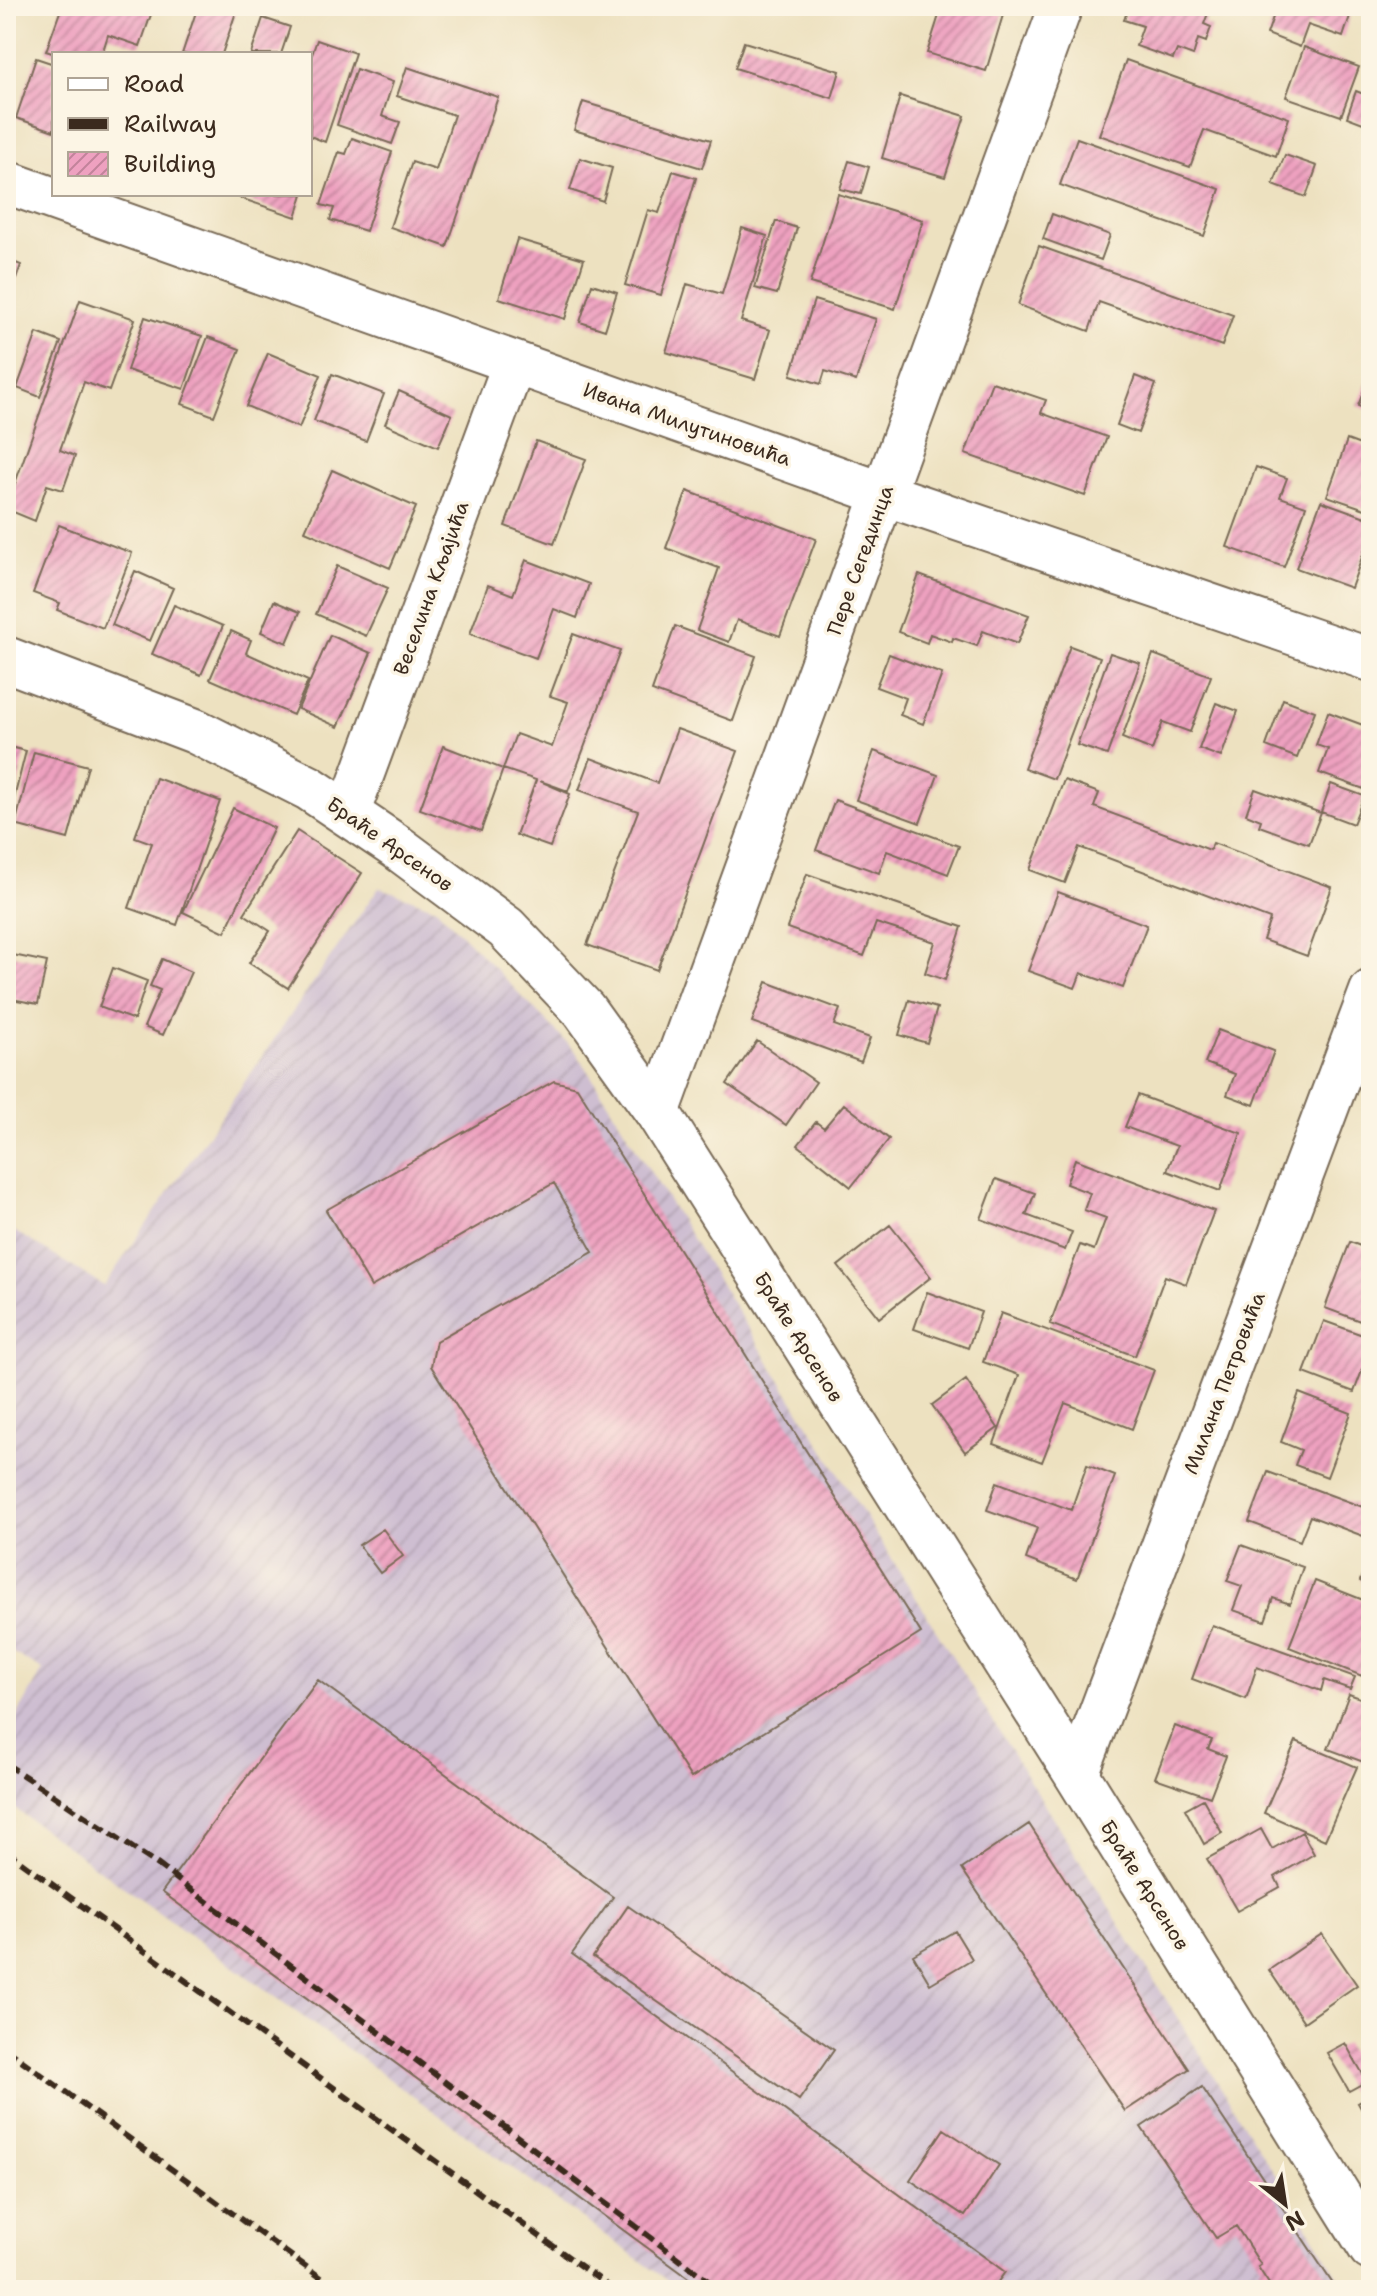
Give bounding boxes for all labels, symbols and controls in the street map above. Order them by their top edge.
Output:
legend [52,52,312,196]
text: Road [124,68,184,100]
text: Railway [124,108,217,140]
text: Building [124,148,216,180]
street label: Ивана Милутиновића [580,376,795,472]
street label: Пере Сегединца [821,481,899,638]
street label: Веселина Кљајића [387,497,475,678]
street label: Браће Арсенов [322,791,458,897]
street label: Браће Арсенов [749,1267,849,1407]
street label: Милана Петровића [1177,1288,1271,1478]
street label: Браће Арсенов [1095,1815,1195,1955]
north arrow [1245,2164,1325,2244]
text: N [1280,2204,1310,2238]

